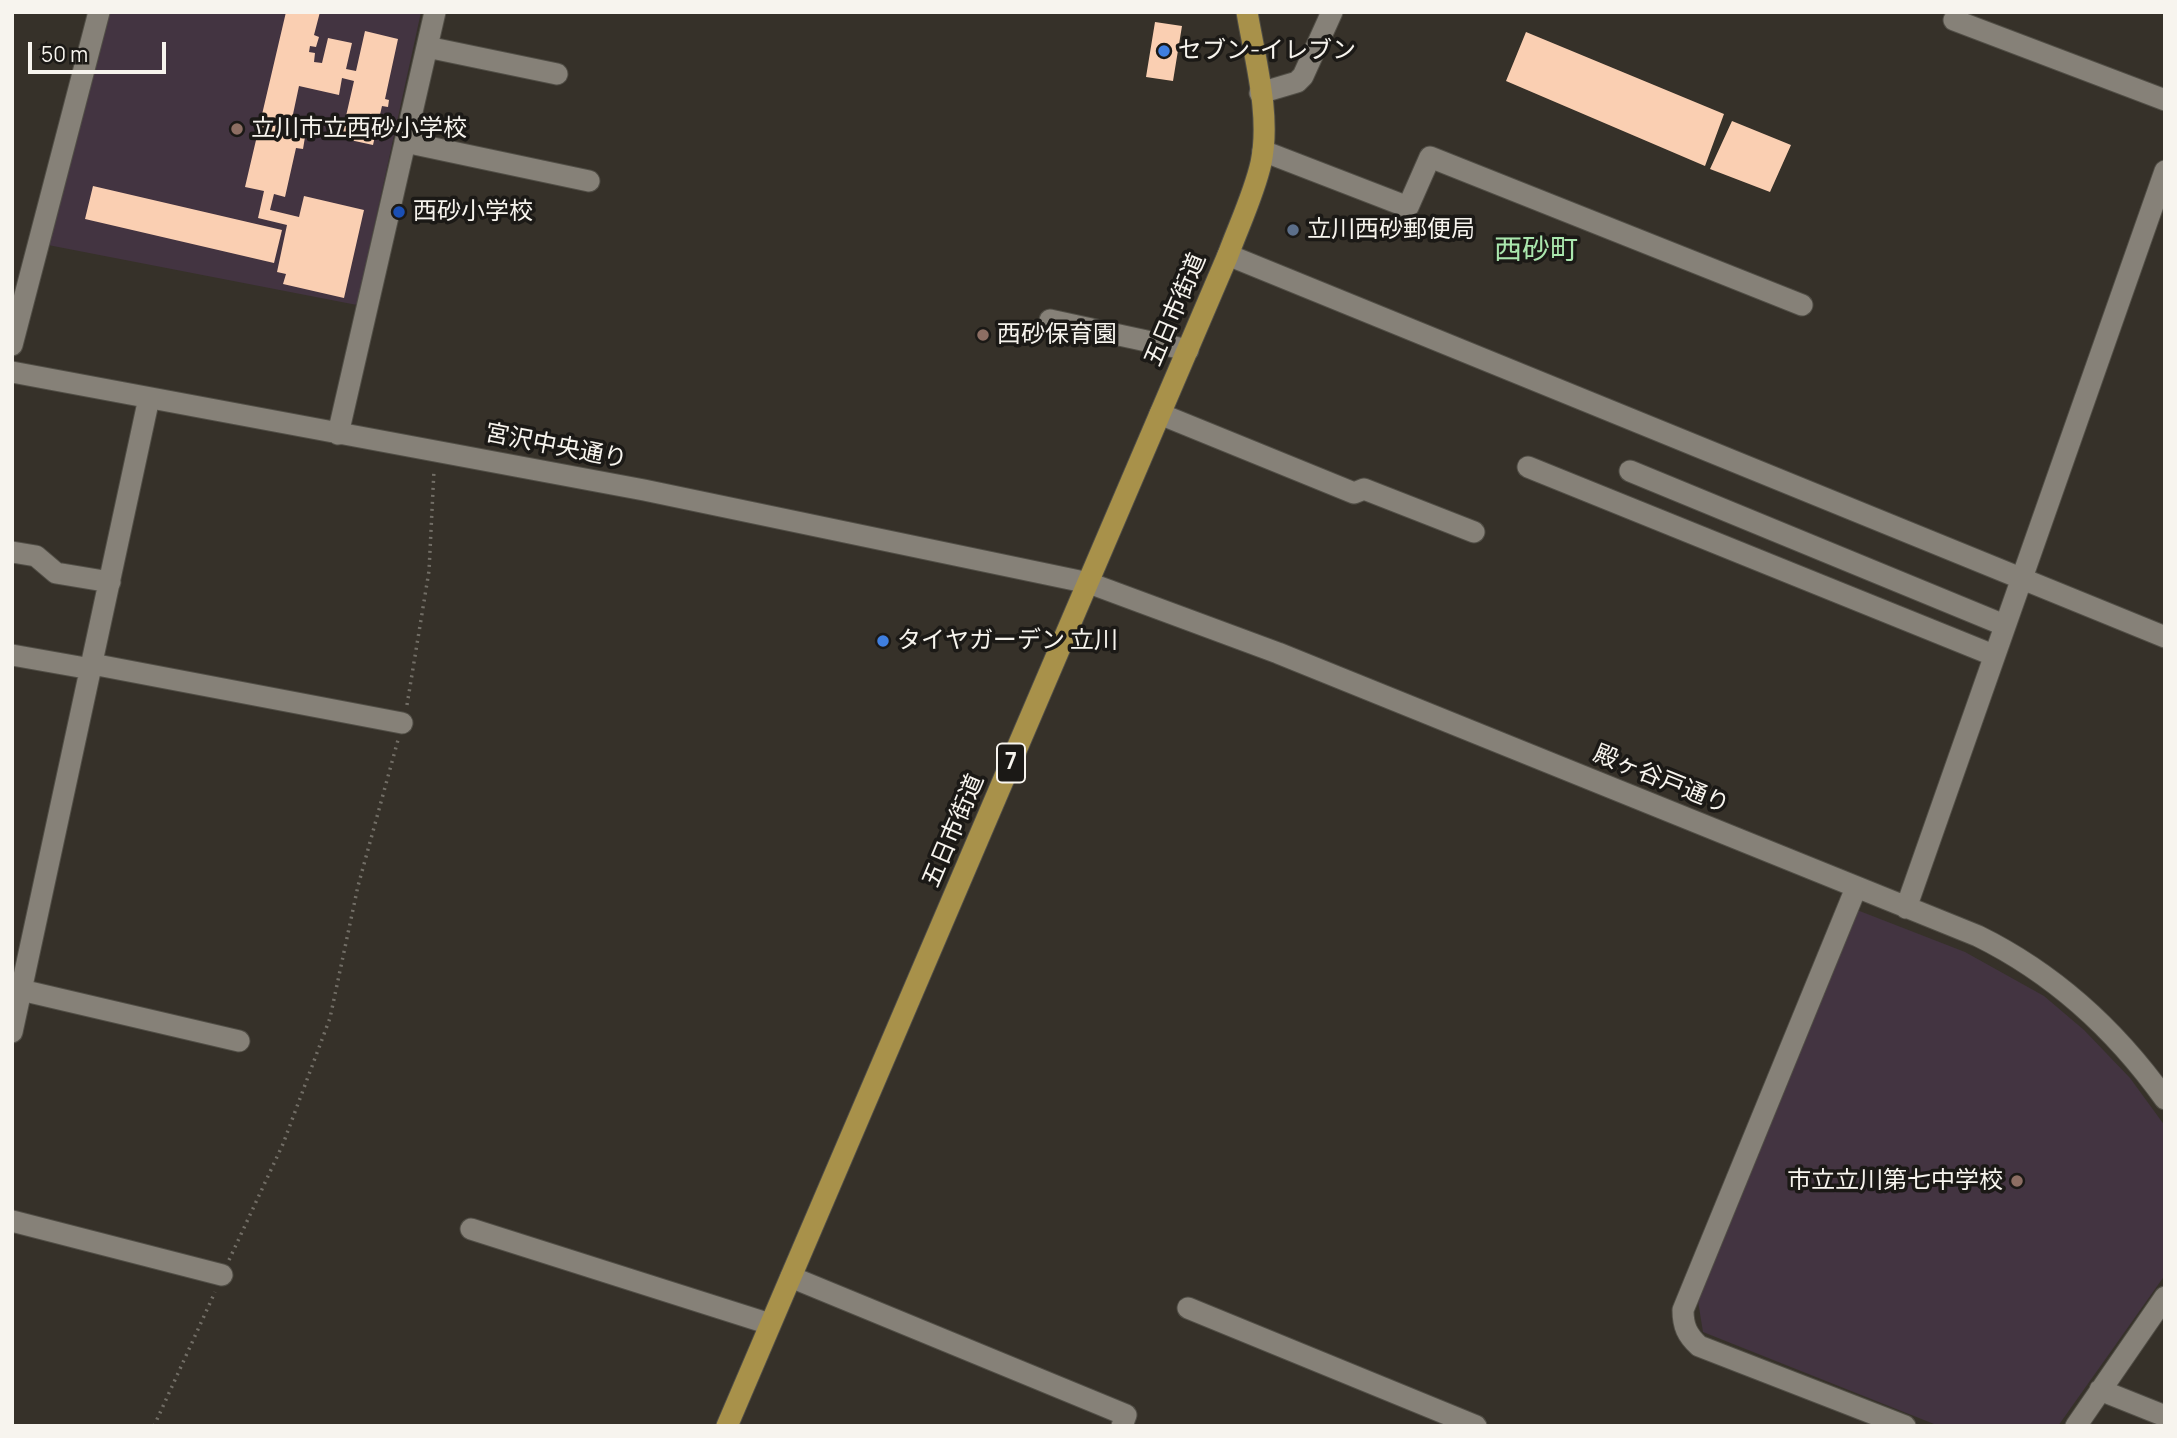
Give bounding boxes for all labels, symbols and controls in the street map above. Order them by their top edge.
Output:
scale bar [32,28,170,72]
place label: セブン-イレブン [1178,37,1356,65]
text: 50 m [41,40,88,68]
marker: セブン-イレブン [1156,43,1172,59]
place label: 立川市立西砂小学校 [251,115,467,143]
marker: 立川市立西砂小学校 [229,121,245,137]
place label: 西砂小学校 [413,198,533,226]
marker: 西砂小学校 [391,204,407,220]
place label: 立川西砂郵便局 [1307,216,1475,244]
marker: 立川西砂郵便局 [1285,222,1301,238]
district label: 西砂町 [1494,234,1578,268]
street label: 五日市街道 [1139,249,1213,371]
place label: 西砂保育園 [997,321,1117,349]
marker: 西砂保育園 [975,327,991,343]
street label: 宮沢中央通り [483,419,629,475]
place label: タイヤガーデン 立川 [897,627,1118,655]
marker: タイヤガーデン 立川 [875,633,891,649]
street label: 殿ヶ谷戸通り [1589,740,1733,820]
road number: 7 [997,744,1025,782]
street label: 五日市街道 [917,770,991,892]
place label: 市立立川第七中学校 [1787,1167,2003,1195]
marker: 市立立川第七中学校 [2009,1173,2025,1189]

